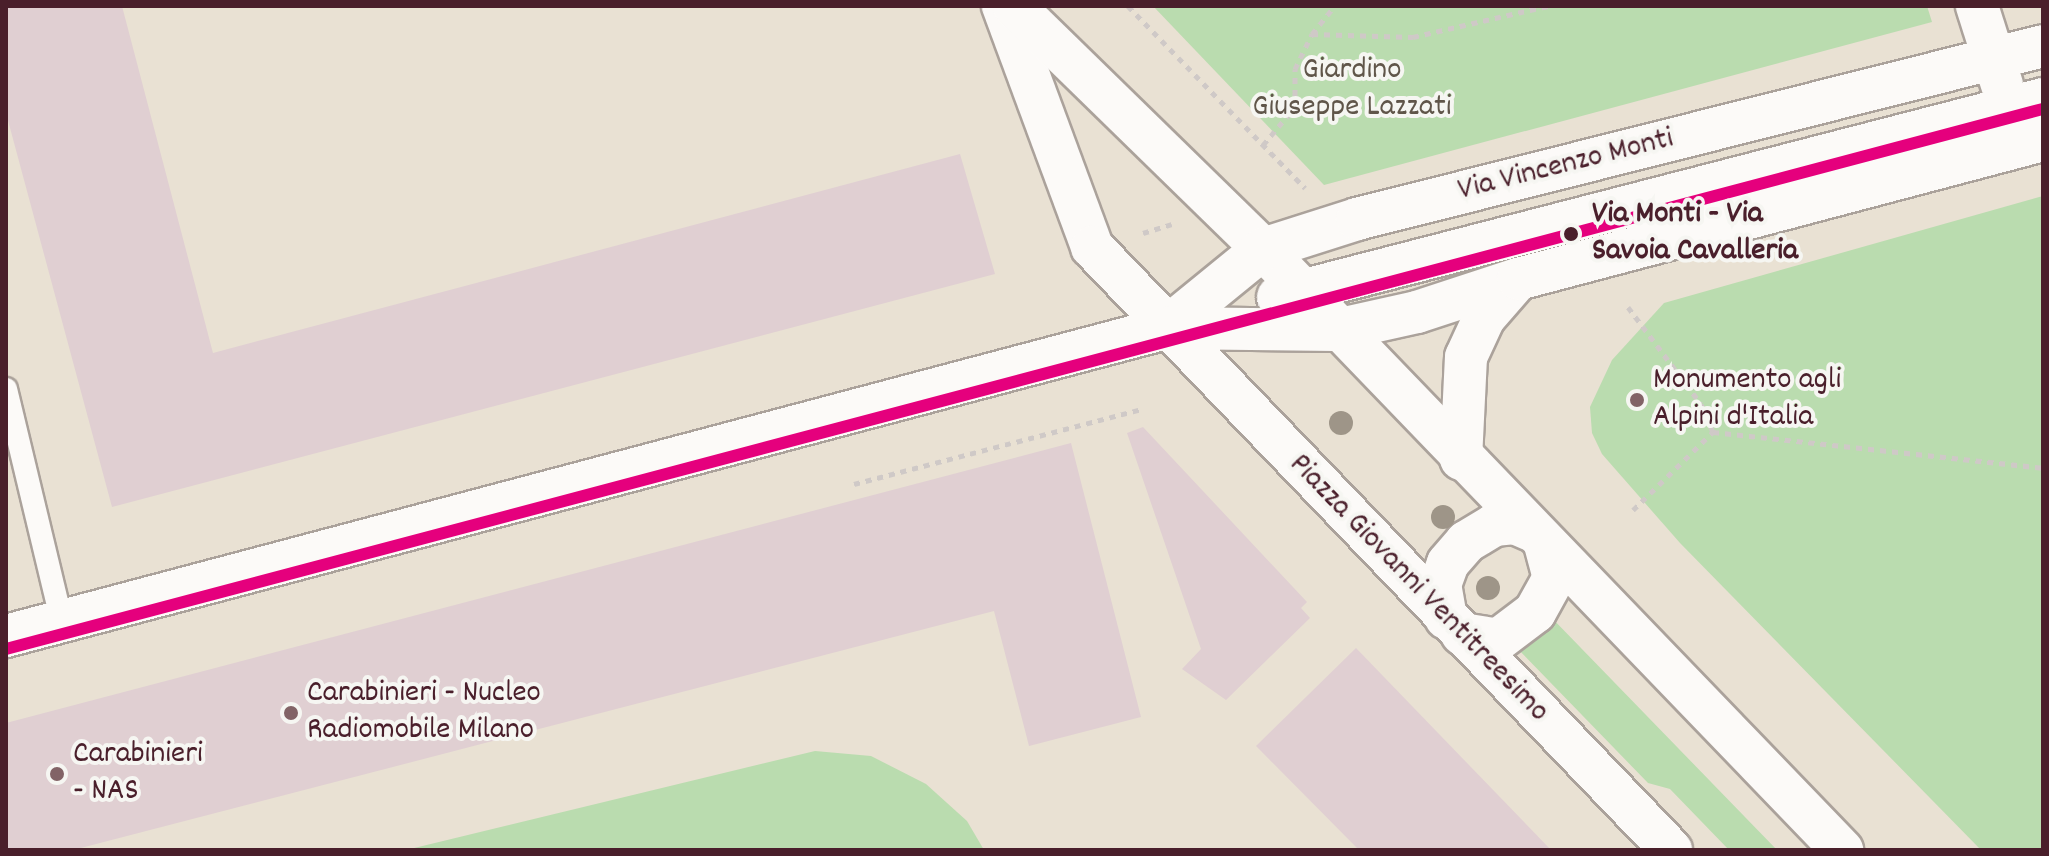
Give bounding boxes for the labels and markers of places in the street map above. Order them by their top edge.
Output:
place label: Via Monti - Via Savoia Cavalleria [1592,197,1798,272]
marker: Via Monti - Via Savoia Cavalleria [1557,220,1585,248]
place label: Monumento agli Alpini d'Italia [1653,363,1841,438]
marker: Monumento agli Alpini d'Italia [1628,391,1646,409]
place label: Carabinieri - Nucleo Radiomobile Milano [307,676,541,751]
marker: Carabinieri - Nucleo Radiomobile Milano [282,704,300,722]
place label: Carabinieri - NAS [73,737,203,812]
marker: Carabinieri - NAS [48,765,66,783]

